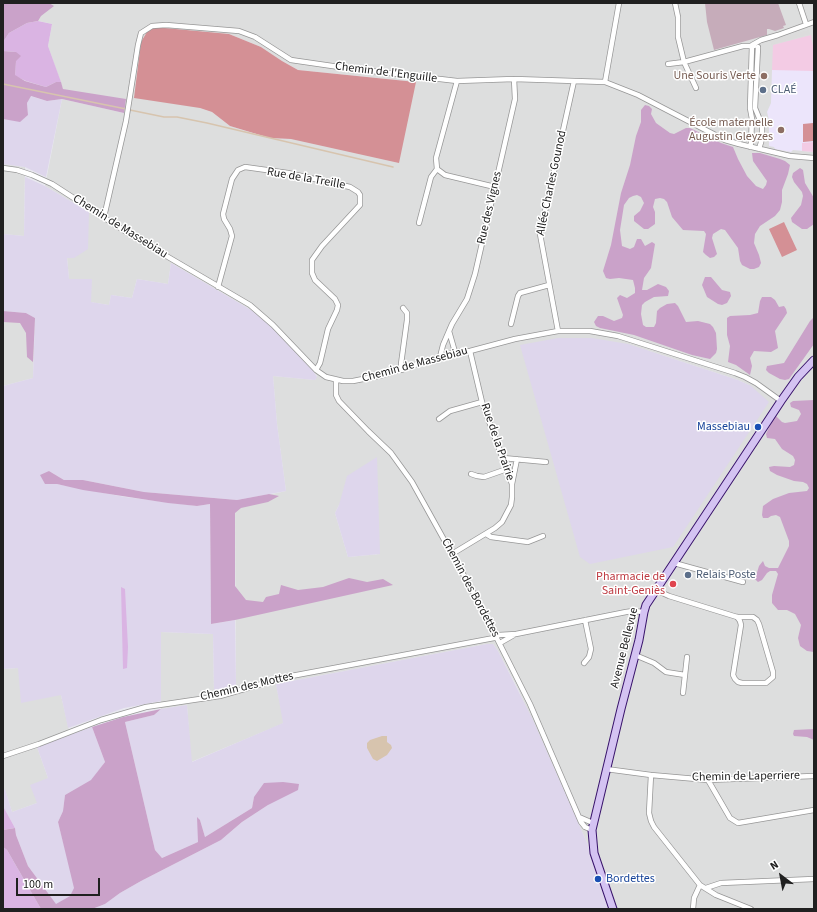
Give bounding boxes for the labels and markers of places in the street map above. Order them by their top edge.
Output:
place label: Une Souris Verte [673,69,756,83]
marker: Une Souris Verte [759,71,769,81]
place label: CLAÉ [771,83,797,97]
marker: CLAÉ [758,85,768,95]
place label: École maternelle Augustin Gleyzes [689,116,773,144]
marker: École maternelle Augustin Gleyzes [776,125,786,135]
place label: Massebiau [697,420,750,434]
marker: Massebiau [753,422,763,432]
place label: Relais Poste [696,568,756,582]
place label: Pharmacie de Saint-Geniès [596,570,665,598]
marker: Relais Poste [683,570,693,580]
marker: Pharmacie de Saint-Geniès [668,579,678,589]
place label: Bordettes [606,872,655,886]
marker: Bordettes [593,874,603,884]

